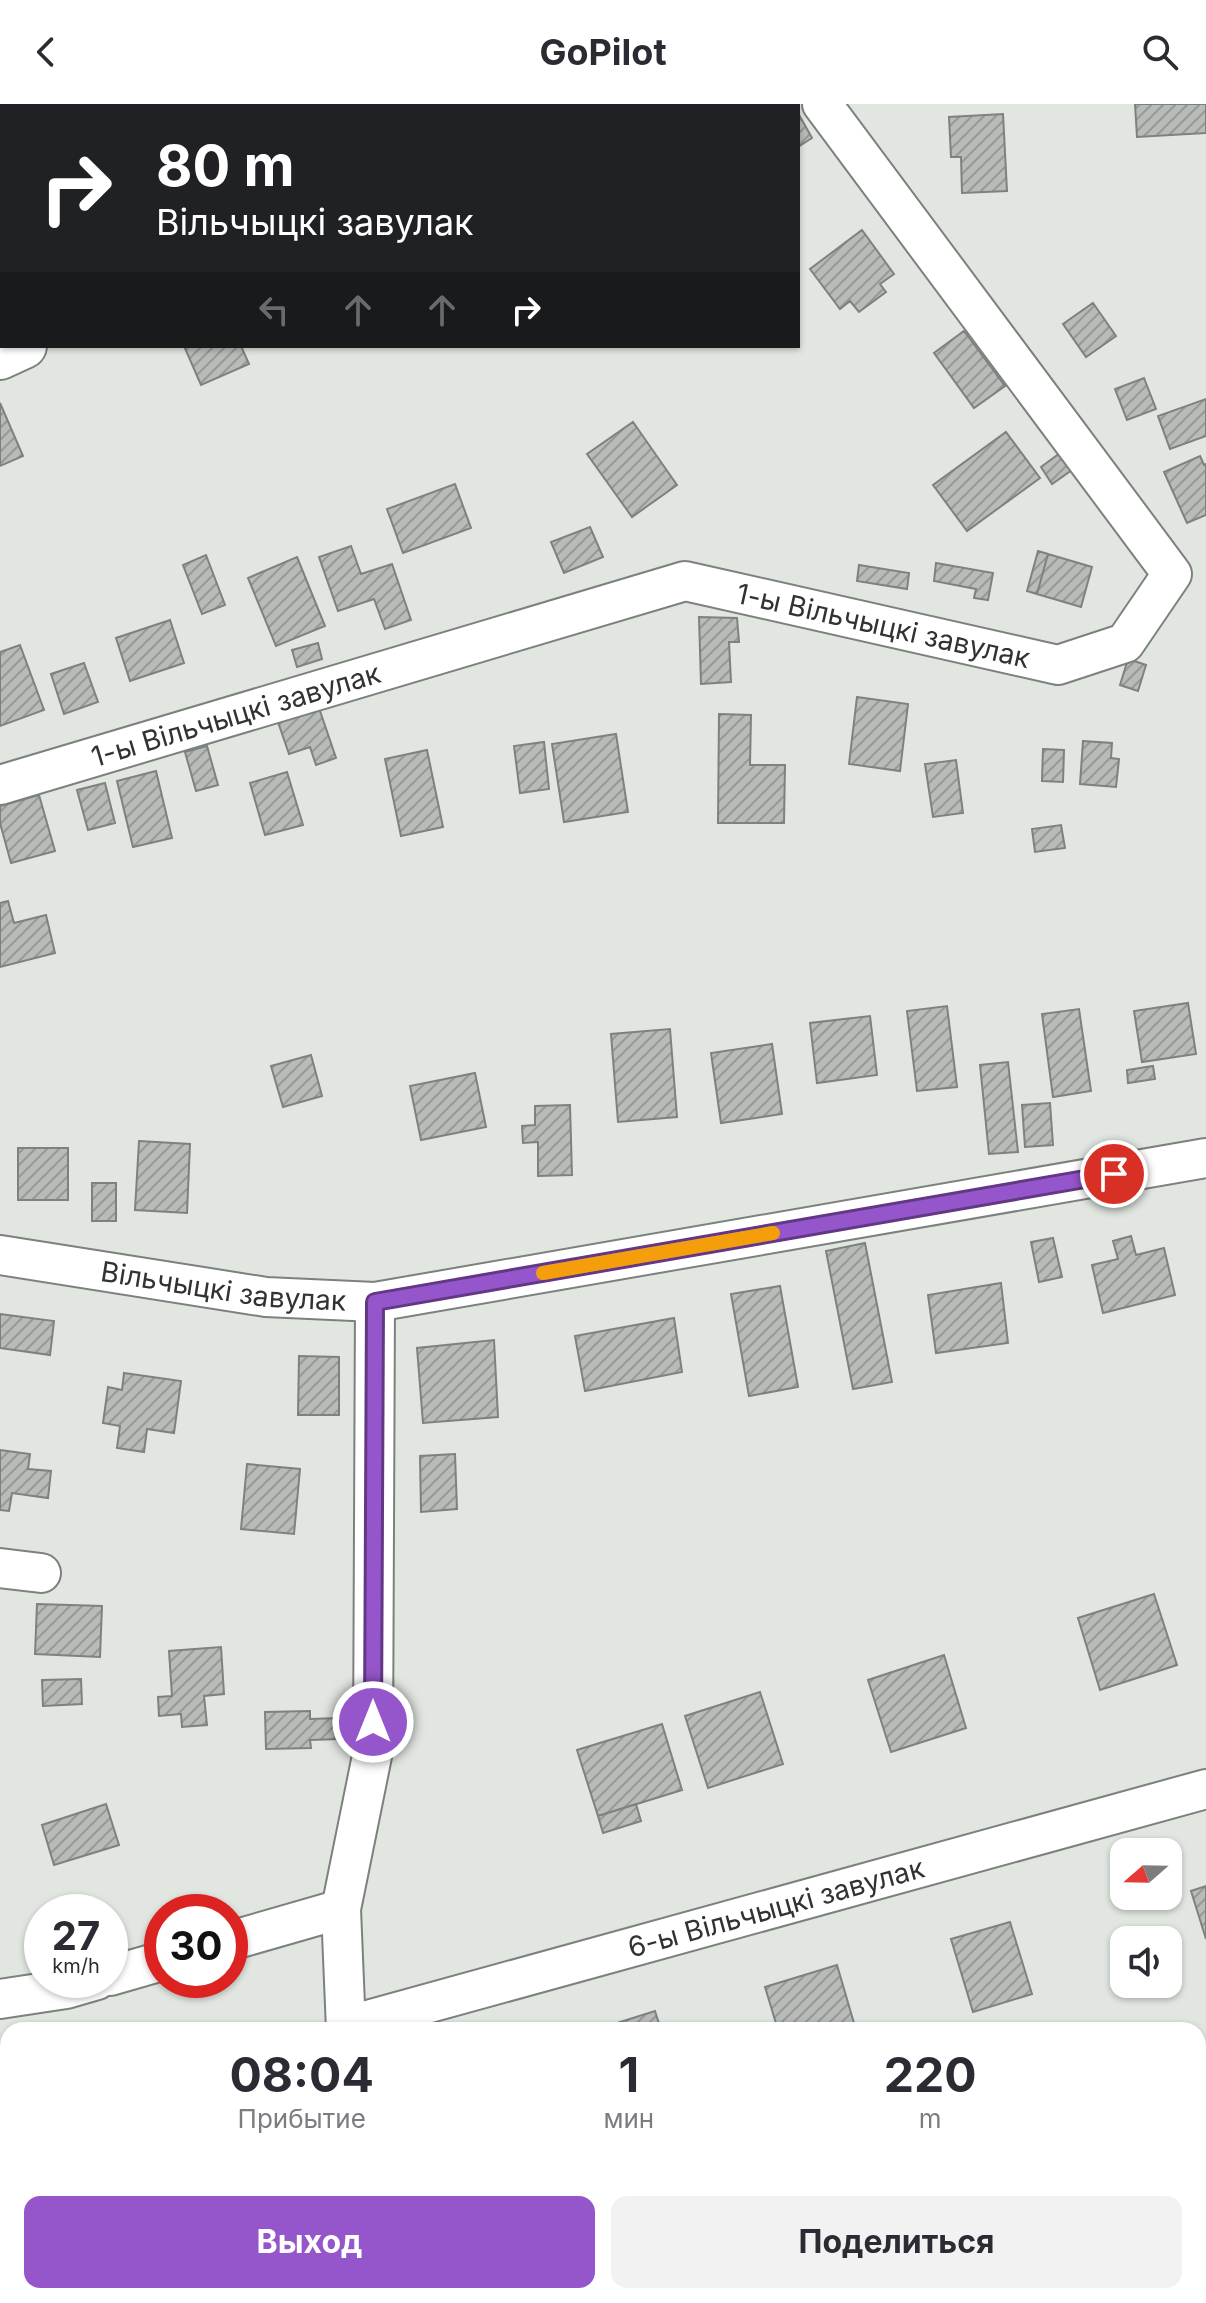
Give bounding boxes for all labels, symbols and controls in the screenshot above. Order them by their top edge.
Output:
icon: back [24,30,68,74]
text: GoPilot [539,30,667,74]
icon: search [1138,30,1182,74]
text: 80 m [156,132,295,200]
icon: right [24,136,128,240]
text: Вільчыцкі завулак [156,200,474,244]
icon: left [252,288,296,332]
icon: ahead [336,288,380,332]
icon: ahead [420,288,464,332]
icon: right [504,288,548,332]
street label: 1-ы Вільчыцкі завулак [733,576,1033,675]
street label: 1-ы Вільчыцкі завулак [87,656,384,774]
pin [1080,1140,1148,1208]
icon: arrive [1092,1152,1136,1196]
street label: Вільчыцкі завулак [99,1254,347,1318]
position arrow [331,1680,415,1764]
north arrow [1110,1838,1182,1910]
map controls [1110,1838,1182,1998]
street label: 6-ы Вільчыцкі завулак [624,1850,928,1965]
speed limit sign: 30 [144,1894,248,1998]
text: 27 [52,1911,100,1960]
button: sound [1110,1926,1182,1998]
text: km/h [52,1954,100,1978]
text: 08:04 [229,2045,374,2104]
text: 1 [618,2045,639,2104]
text: 220 [884,2045,977,2104]
text: Прибытие [238,2103,366,2134]
text: мин [603,2103,654,2134]
text: m [919,2103,941,2134]
button: Выход [24,2196,595,2288]
button: Поделиться [611,2196,1182,2288]

